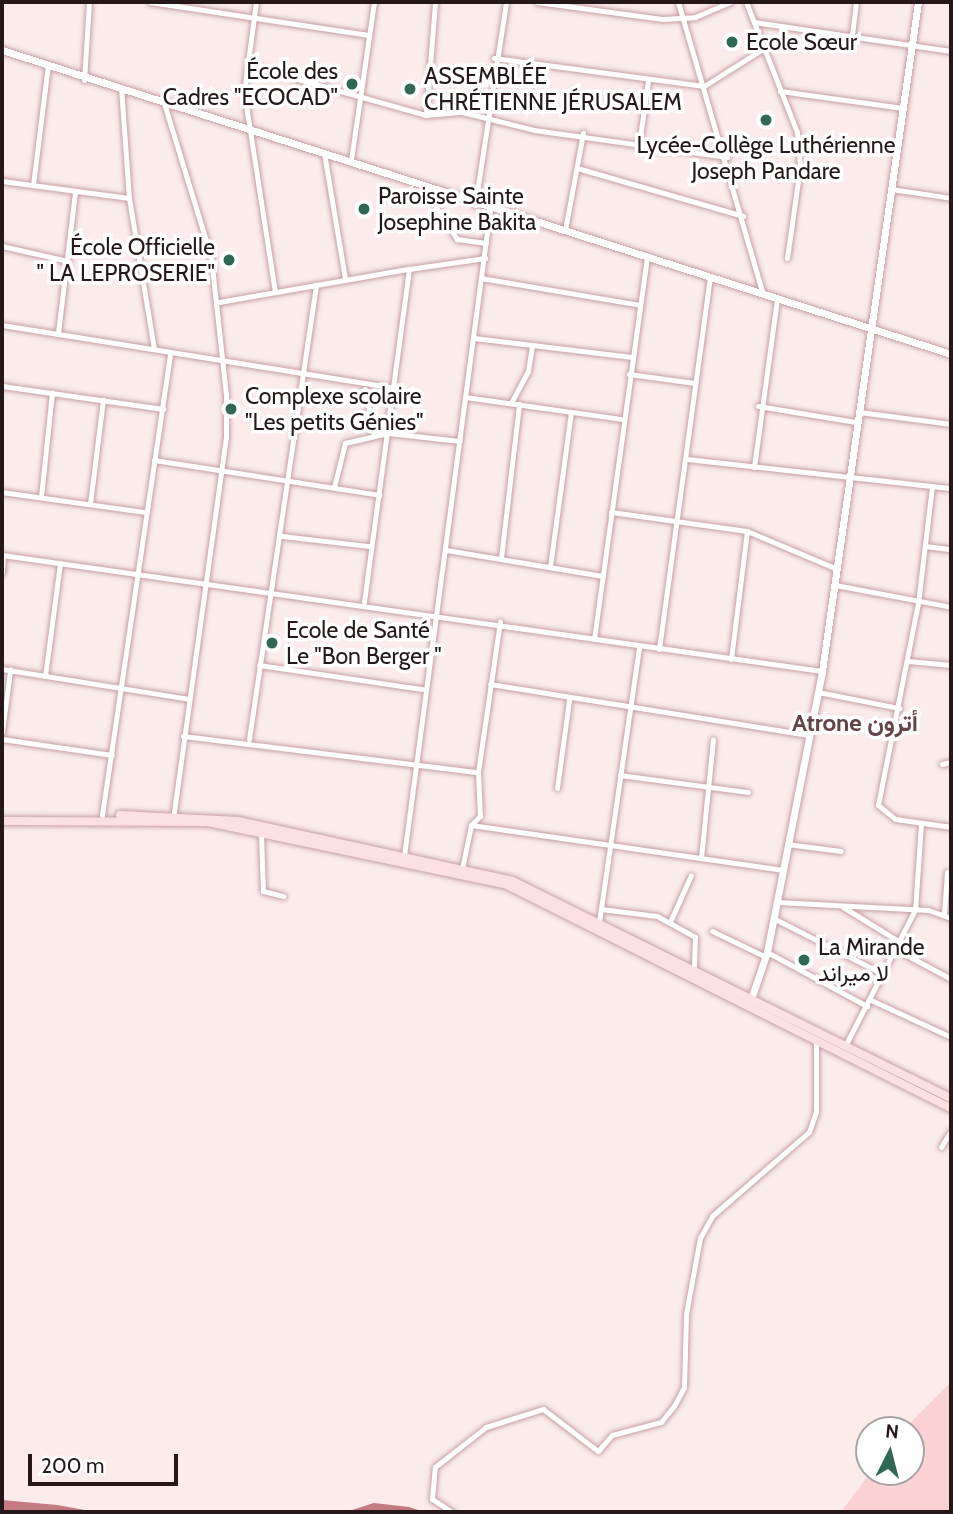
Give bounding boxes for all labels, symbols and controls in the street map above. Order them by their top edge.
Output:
place label: Ecole Sœur [746,28,857,56]
marker: Ecole Sœur [724,34,740,50]
place label: École des Cadres "ECOCAD" [163,57,338,111]
place label: ASSEMBLÉE CHRÉTIENNE JÉRUSALEM [424,62,682,116]
marker: École des Cadres "ECOCAD" [344,76,360,92]
marker: ASSEMBLÉE CHRÉTIENNE JÉRUSALEM [402,81,418,97]
marker: Lycée-Collège Luthérienne Joseph Pandare [758,112,774,128]
place label: Lycée-Collège Luthérienne Joseph Pandare [636,131,896,185]
place label: Paroisse Sainte Josephine Bakita [378,182,536,236]
marker: Paroisse Sainte Josephine Bakita [356,201,372,217]
place label: École Officielle " LA LEPROSERIE" [36,233,215,287]
marker: École Officielle " LA LEPROSERIE" [221,252,237,268]
place label: Complexe scolaire "Les petits Génies" [245,382,423,436]
marker: Complexe scolaire "Les petits Génies" [223,401,239,417]
place label: Ecole de Santé Le "Bon Berger " [286,616,442,670]
marker: Ecole de Santé Le "Bon Berger " [264,635,280,651]
district label: Atrone أترون [792,709,918,737]
place label: La Mirande لا ميراند [818,933,925,987]
marker: La Mirande لا ميراند [796,952,812,968]
north arrow [855,1416,925,1486]
text: N [884,1419,900,1444]
scale bar [32,1440,182,1484]
text: 200 m [41,1453,104,1478]

